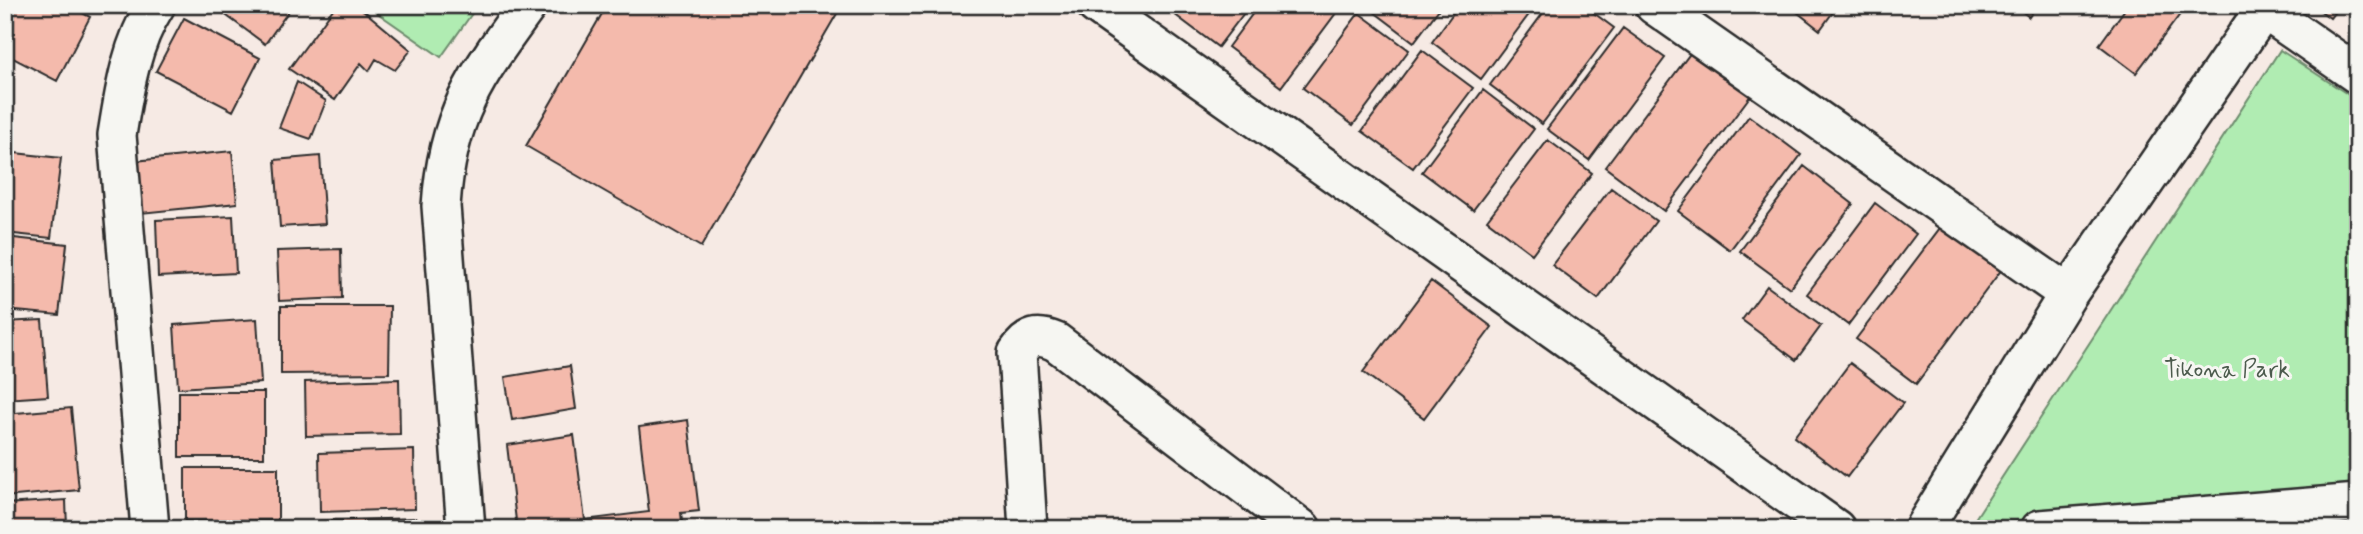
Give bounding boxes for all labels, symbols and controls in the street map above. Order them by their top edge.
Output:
park label: Tikona Park [2164,355,2290,386]

